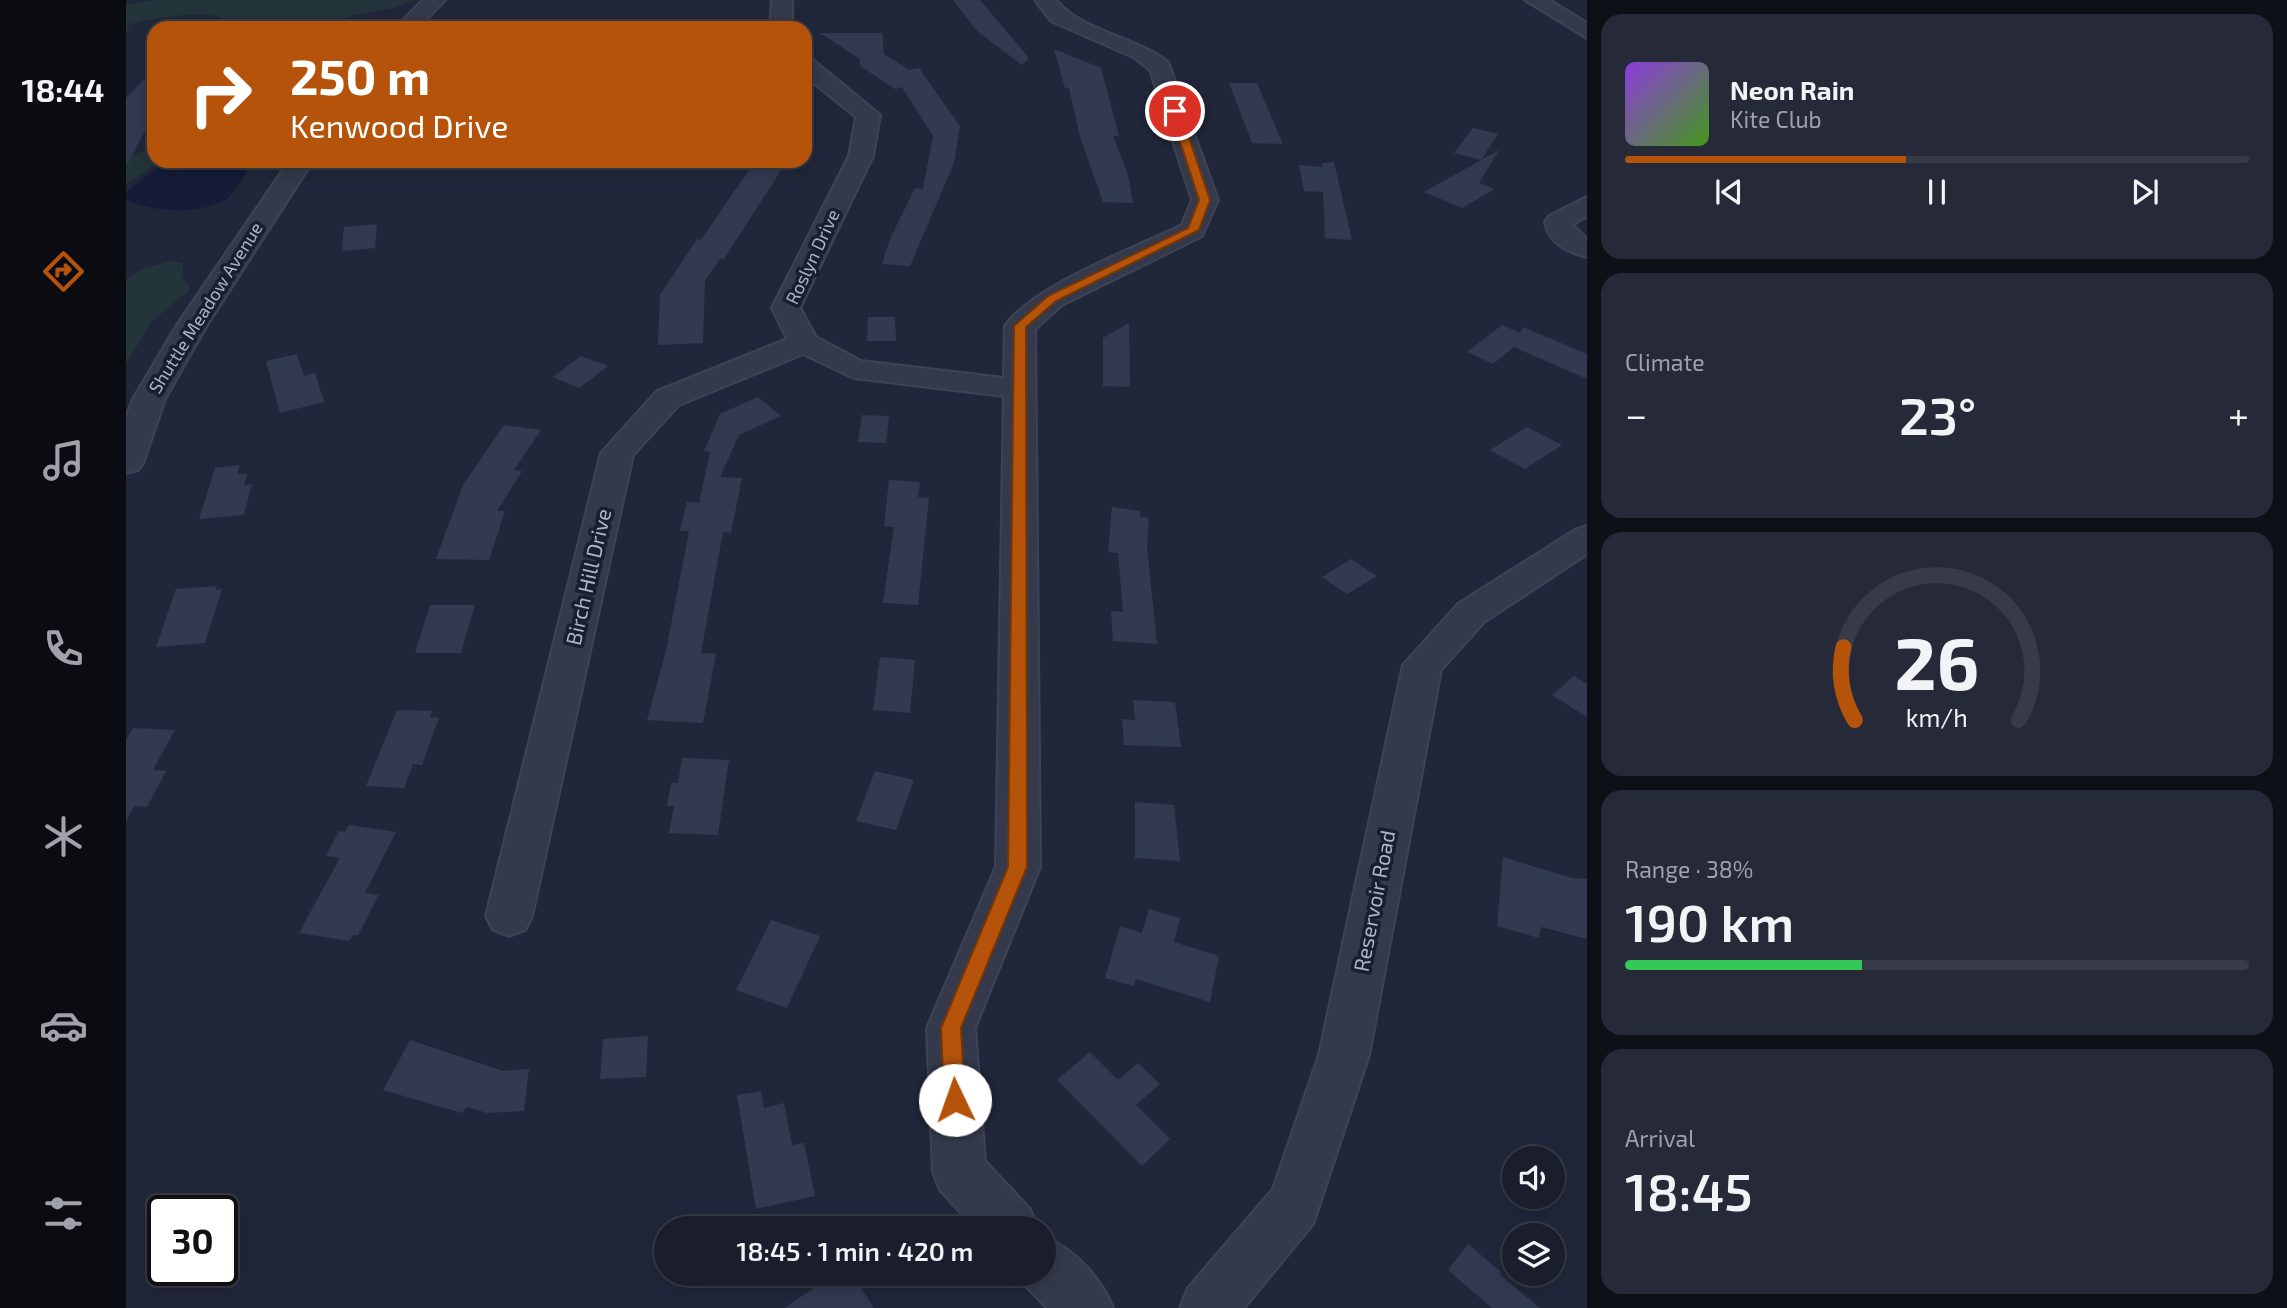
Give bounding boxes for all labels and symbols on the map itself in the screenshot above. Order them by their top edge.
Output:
pin [1145,81,1205,141]
street label: Roslyn Drive [781,206,844,307]
street label: Shuttle Meadow Avenue [143,218,267,397]
street label: Birch Hill Drive [560,506,615,647]
street label: Reservoir Road [1348,828,1400,974]
position arrow [918,1063,992,1137]
speed limit sign: 30 [147,1195,238,1286]

